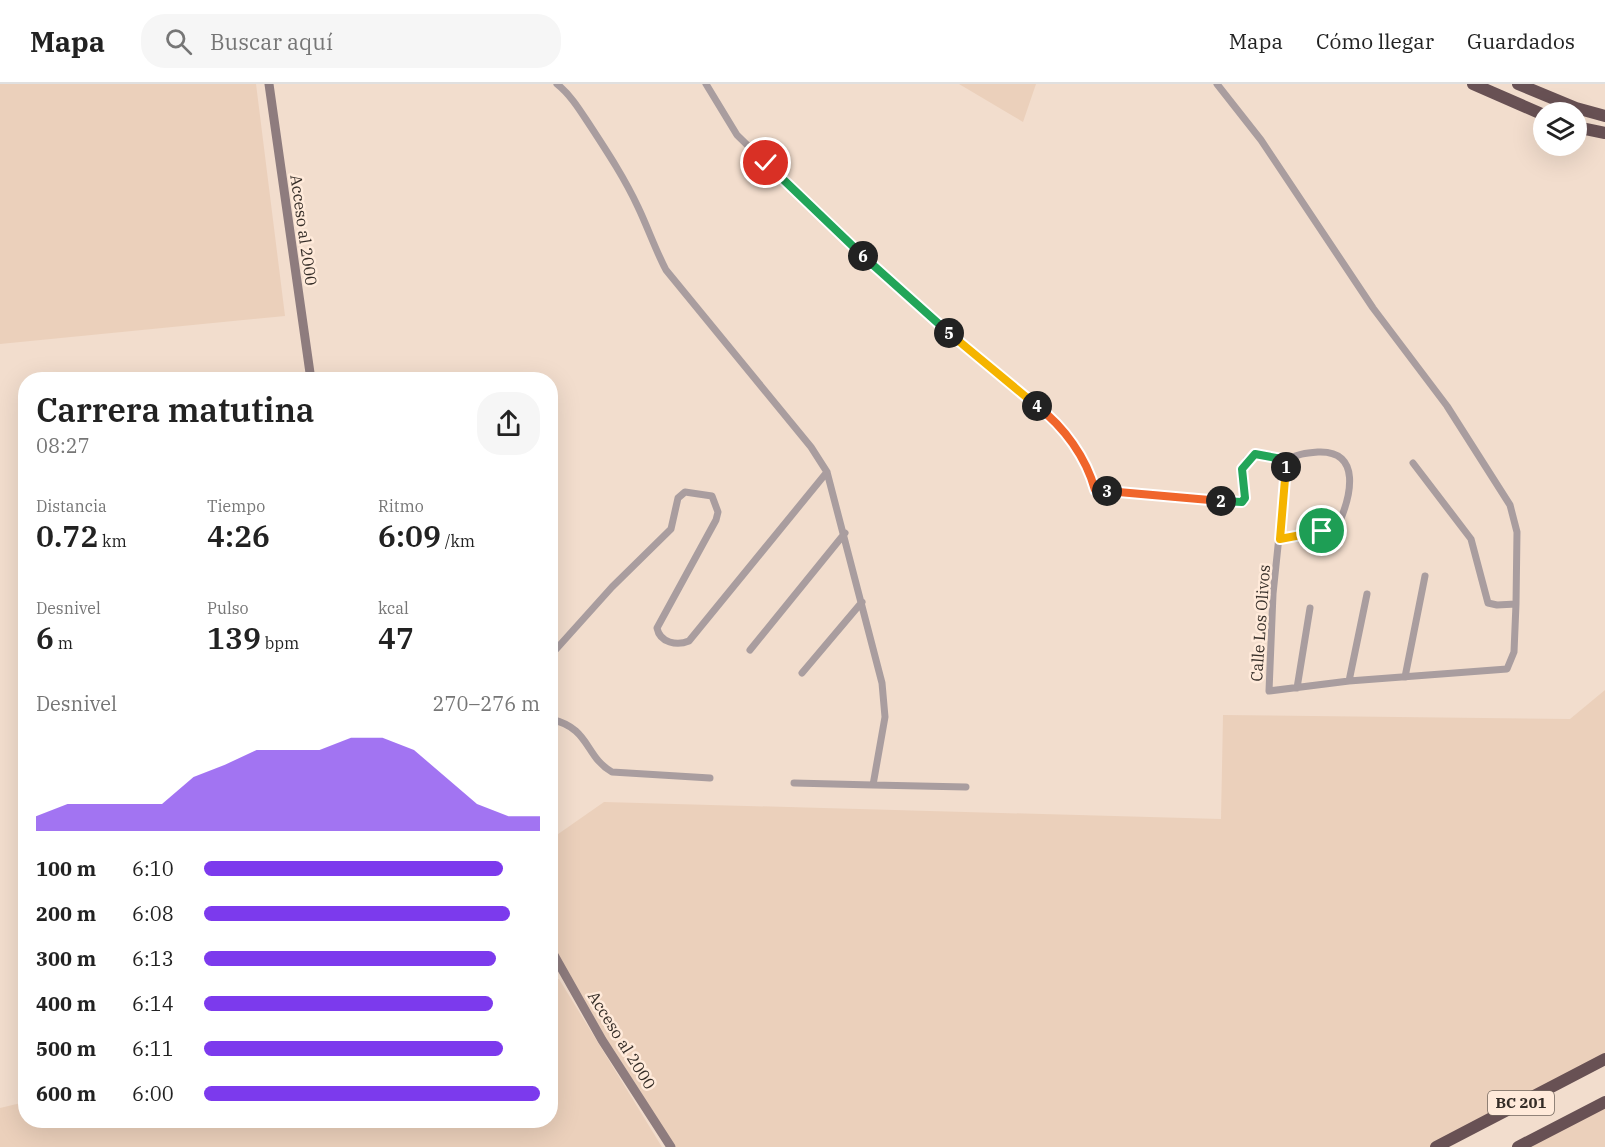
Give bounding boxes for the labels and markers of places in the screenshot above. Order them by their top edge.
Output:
pin [740,137,791,188]
pin: 6 [848,241,878,271]
pin: 5 [934,318,964,348]
pin: 4 [1022,391,1052,421]
pin: 1 [1271,452,1301,482]
pin: 3 [1092,476,1122,506]
pin: 2 [1206,486,1236,516]
pin [1296,505,1347,556]

